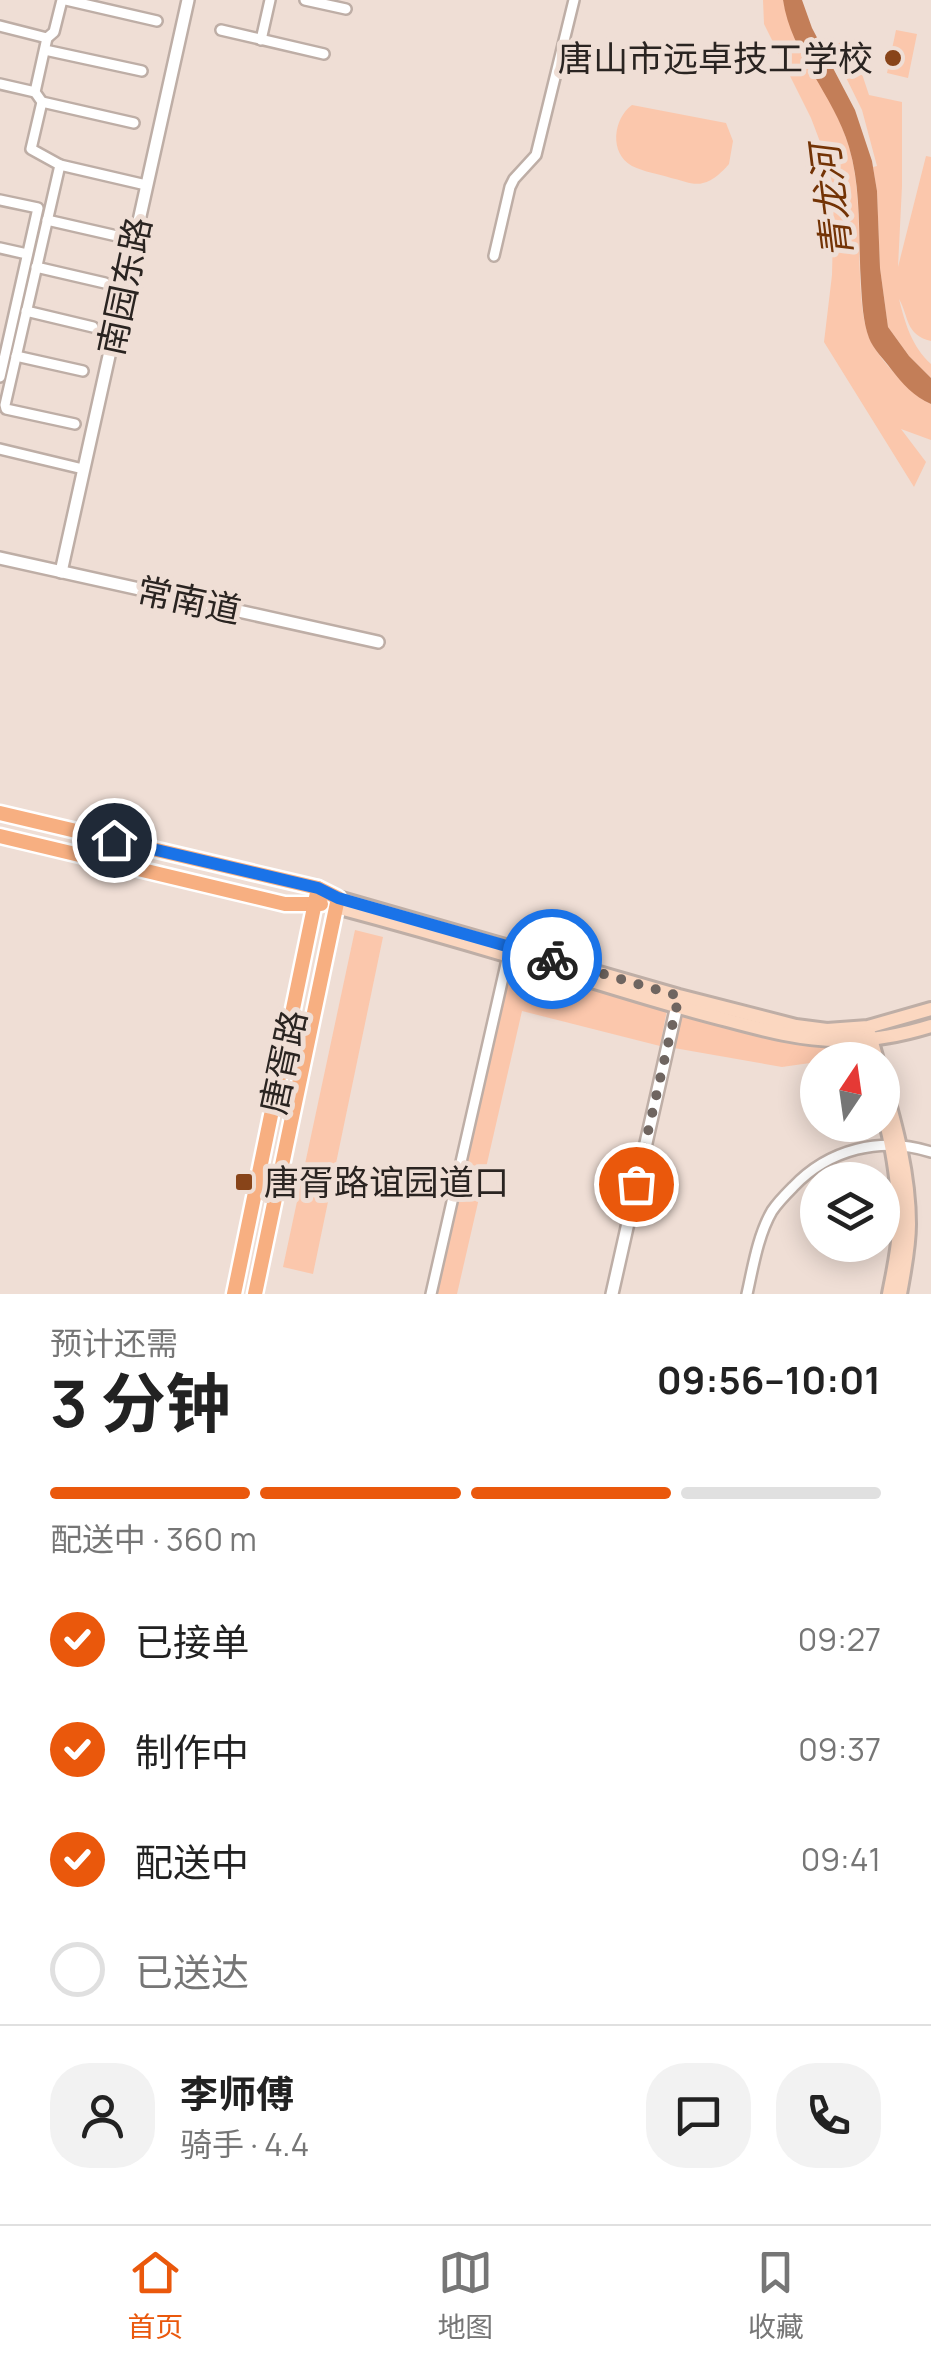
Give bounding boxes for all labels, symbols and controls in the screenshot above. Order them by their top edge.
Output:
place label: 唐山市远卓技工学校 [558,34,873,82]
marker: 唐山市远卓技工学校 [882,47,904,69]
water label: 青龙河 [796,135,863,262]
street label: 南园东路 [86,213,162,359]
street label: 常南道 [133,566,245,634]
pin [72,798,157,883]
icon: home [87,813,142,868]
courier [502,909,602,1009]
icon: bike [525,932,580,987]
street label: 唐胥路 [249,1006,317,1118]
north arrow [800,1042,900,1142]
map controls [800,1042,900,1262]
pin [594,1142,679,1227]
icon: bag [609,1157,664,1212]
place label: 唐胥路谊园道口 [264,1158,509,1206]
button: layers [800,1162,900,1262]
marker: 唐胥路谊园道口 [233,1171,255,1193]
text: 预计还需 [50,1321,178,1365]
text: 09:56–10:01 [657,1353,881,1405]
text: 3 分钟 [50,1358,231,1447]
text: 配送中 · 360 m [50,1517,257,1561]
icon: check [50,1612,105,1667]
text: 已接单 [135,1615,249,1667]
text: 09:27 [798,1617,881,1661]
icon: check [50,1722,105,1777]
text: 制作中 [135,1725,249,1777]
text: 09:37 [798,1727,881,1771]
icon: check [50,1832,105,1887]
text: 配送中 [135,1835,249,1887]
text: 09:41 [801,1837,881,1881]
text: 已送达 [135,1945,249,1997]
button: person [50,2063,155,2168]
button: chat [646,2063,751,2168]
button: phone [776,2063,881,2168]
text: 李师傅 [180,2067,294,2119]
text: 骑手 · 4.4 [180,2122,309,2166]
tab: 首页 [127,2245,183,2345]
tab: 地图 [437,2245,494,2345]
tab: 收藏 [748,2245,804,2345]

